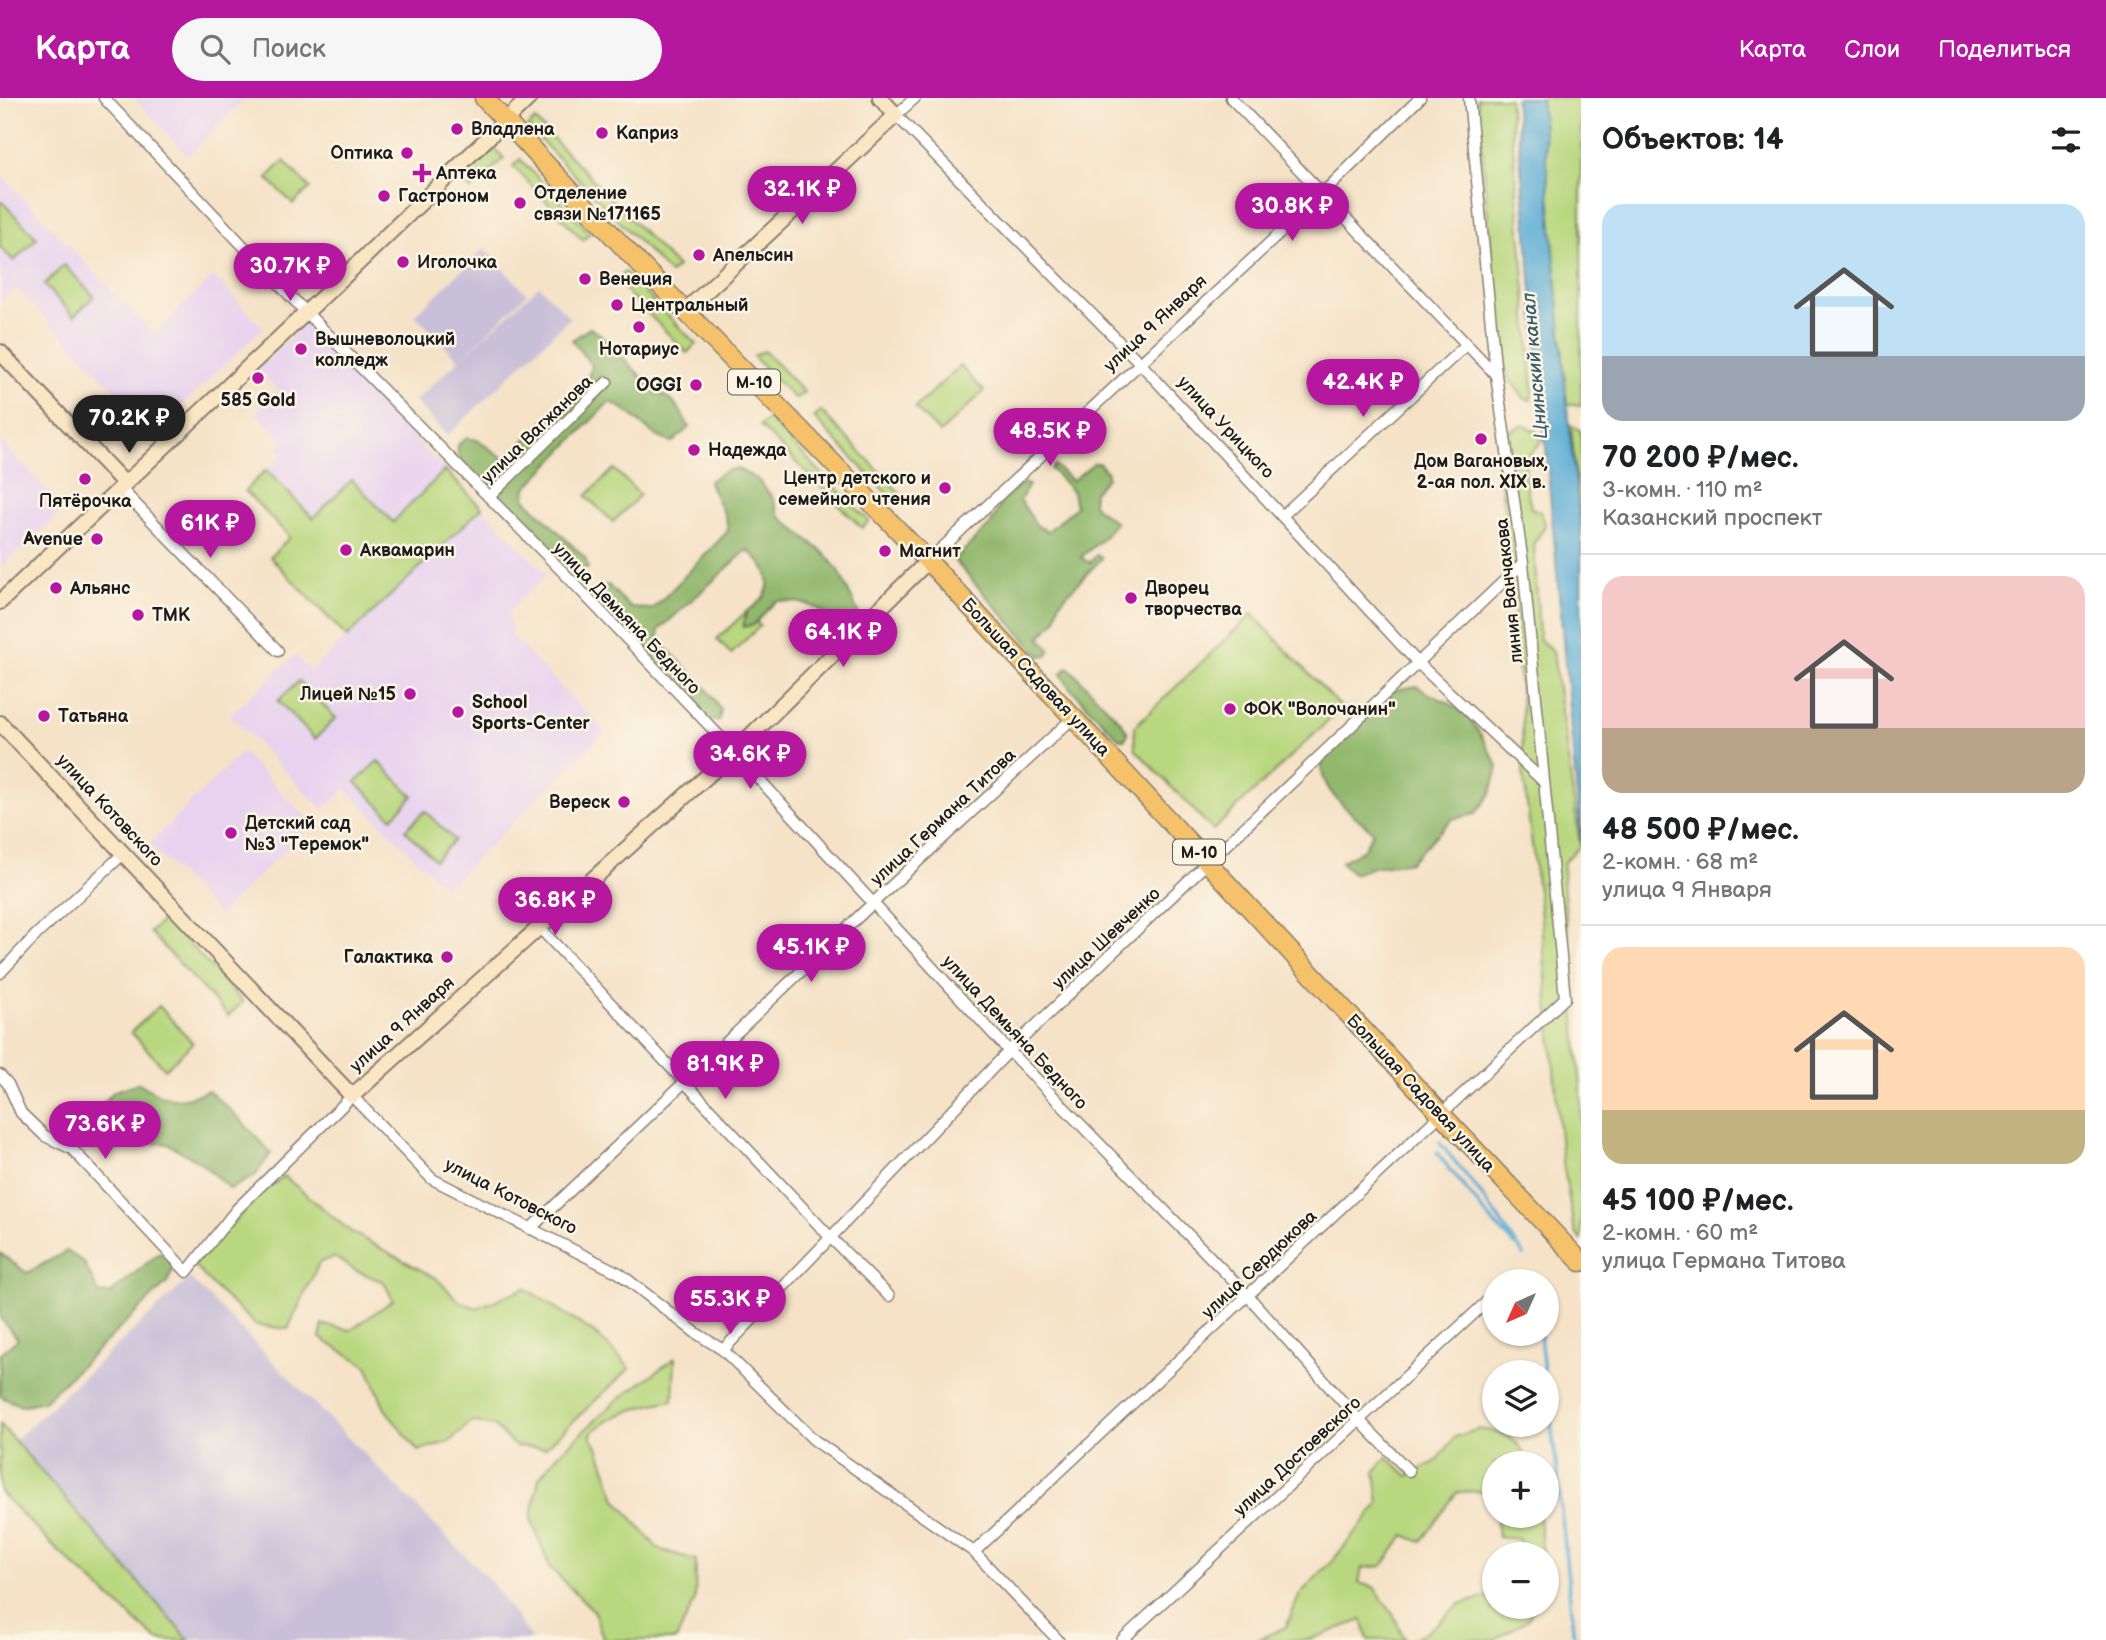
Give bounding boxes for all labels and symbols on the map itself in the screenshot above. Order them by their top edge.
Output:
place label: Владлена [471,119,555,140]
marker: Владлена [449,121,465,137]
place label: Каприз [616,123,679,144]
marker: Каприз [594,125,610,141]
place label: Оптика [331,143,394,164]
marker: Оптика [399,145,415,161]
place label: Аптека [435,163,497,184]
marker: Аптека [414,165,430,181]
pin: 32.1K ₽ [737,166,867,226]
place label: Отделение связи №171165 [534,183,661,225]
pin: 30.8K ₽ [1227,184,1357,243]
place label: Гастроном [398,186,489,207]
marker: Гастроном [376,188,392,204]
marker: Отделение связи №171165 [512,195,528,211]
pin: 30.7K ₽ [225,244,355,303]
place label: Апельсин [712,245,794,266]
marker: Апельсин [691,247,707,263]
place label: Иголочка [417,252,497,273]
marker: Иголочка [395,254,411,270]
place label: Венеция [599,269,672,290]
street label: улица 9 Января [1100,270,1211,376]
marker: Венеция [577,271,593,287]
water label: Цнинский канал [1518,292,1553,440]
place label: Центральный [631,295,748,316]
marker: Центральный [609,297,625,313]
marker: Нотариус [631,319,647,335]
place label: Вышневолоцкий колледж [315,329,455,371]
place label: Нотариус [599,339,679,360]
marker: Вышневолоцкий колледж [293,341,309,357]
pin: 42.4K ₽ [1298,360,1428,419]
marker: 585 Gold [250,370,266,386]
road number: М-10 [728,370,780,394]
street label: улица Вагжанова [477,371,598,488]
street label: улица Урицкого [1173,372,1278,483]
place label: OGGI [636,375,682,396]
marker: OGGI [688,377,704,393]
place label: 585 Gold [221,390,295,411]
pin: 70.2K ₽ [64,396,194,455]
pin: 48.5K ₽ [985,408,1115,468]
marker: Дом Вагановых, 2-ая пол. XIX в. [1473,431,1489,447]
place label: Надежда [708,440,787,461]
marker: Надежда [686,442,702,458]
place label: Дом Вагановых, 2-ая пол. XIX в. [1414,451,1548,493]
place label: Центр детского и семейного чтения [778,468,931,510]
marker: Пятёрочка [77,471,93,487]
marker: Центр детского и семейного чтения [937,480,953,496]
place label: Пятёрочка [39,491,132,512]
pin: 61K ₽ [161,500,259,560]
street label: линия Ванчакова [1491,517,1528,665]
place label: Avenue [23,529,83,550]
marker: Avenue [89,531,105,547]
street label: улица Демьяна Бедного [549,538,705,699]
place label: Аквамарин [359,540,455,561]
place label: Магнит [899,541,961,562]
marker: Аквамарин [338,542,354,558]
marker: Магнит [877,543,893,559]
place label: Альянс [69,578,130,599]
place label: Дворец творчества [1145,578,1242,620]
marker: Альянс [48,580,64,596]
marker: Дворец творчества [1123,590,1139,606]
street label: Большая Садовая улица [957,594,1115,761]
place label: ТМК [152,605,191,626]
marker: ТМК [130,607,146,623]
pin: 64.1K ₽ [778,610,908,669]
place label: Лицей №15 [299,684,396,705]
marker: Лицей №15 [402,686,418,702]
place label: School Sports-Center [472,692,590,734]
place label: ФОК "Волочанин" [1244,699,1396,720]
marker: ФОК "Волочанин" [1222,701,1238,717]
marker: School Sports-Center [450,704,466,720]
place label: Татьяна [58,706,129,727]
marker: Татьяна [36,708,52,724]
pin: 34.6K ₽ [685,732,815,791]
street label: улица Германа Титова [866,744,1021,890]
street label: улица Котовского [52,750,167,871]
place label: Вереск [549,792,610,813]
marker: Вереск [616,794,632,810]
place label: Детский сад №3 "Теремок" [245,813,369,855]
marker: Детский сад №3 "Теремок" [223,825,239,841]
road number: М-10 [1173,839,1225,864]
pin: 36.8K ₽ [490,878,620,937]
street label: улица Шевченко [1048,883,1165,994]
pin: 45.1K ₽ [746,924,876,984]
place label: Галактика [344,947,434,968]
marker: Галактика [439,949,455,965]
street label: улица Демьяна Бедного [938,951,1092,1114]
street label: улица 9 Января [346,972,459,1077]
street label: Большая Садовая улица [1342,1010,1500,1177]
pin: 81.9K ₽ [660,1042,790,1101]
pin: 73.6K ₽ [40,1102,170,1161]
street label: улица Котовского [441,1154,580,1239]
street label: улица Сердюкова [1197,1205,1321,1323]
north arrow [1482,1269,1559,1346]
pin: 55.3K ₽ [665,1276,795,1336]
street label: улица Достоевского [1229,1392,1365,1521]

